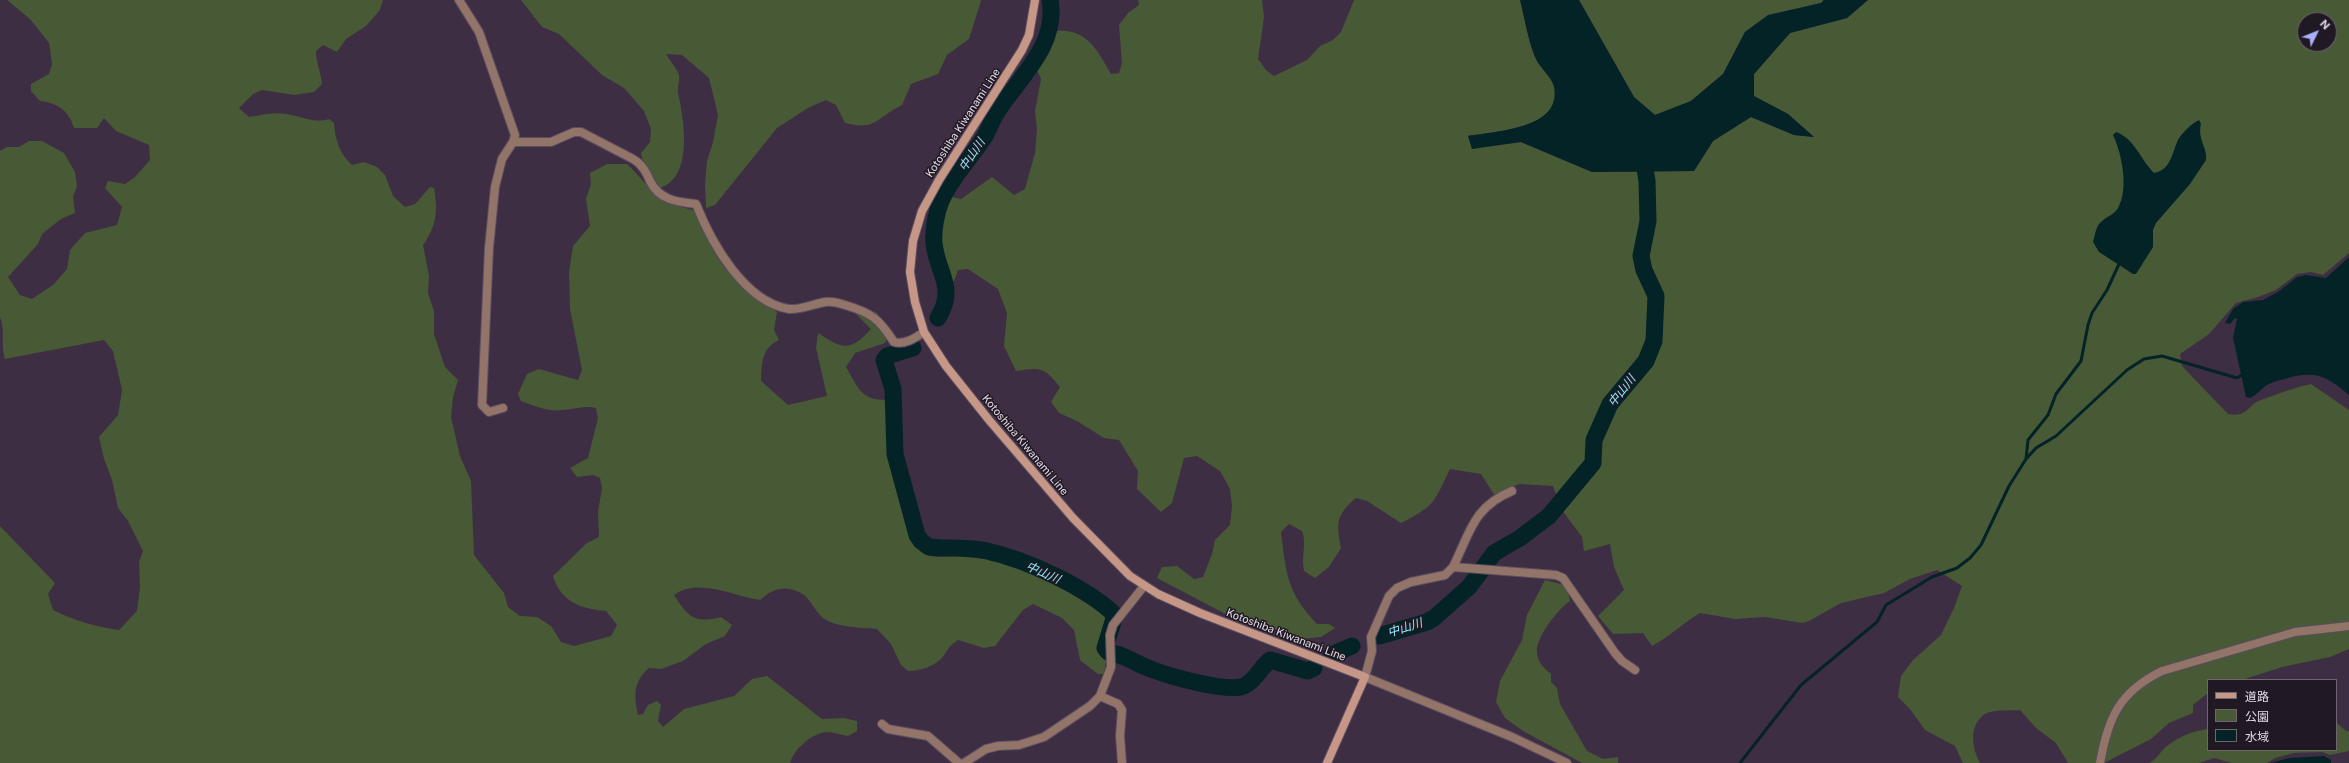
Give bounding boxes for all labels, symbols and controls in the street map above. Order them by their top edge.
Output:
north arrow [2297,12,2337,52]
text: N [2318,17,2332,32]
street label: Kotoshiba Kiwanami Line [923,66,1003,180]
water label: 中山川 [956,136,988,174]
water label: 中山川 [1605,372,1639,410]
street label: Kotoshiba Kiwanami Line [979,392,1071,498]
water label: 中山川 [1024,559,1062,587]
street label: Kotoshiba Kiwanami Line [1224,606,1348,664]
water label: 中山川 [1386,616,1424,640]
legend [2207,679,2337,751]
text: 道路 [2245,690,2269,704]
text: 公園 [2245,710,2269,724]
text: 水域 [2245,730,2269,744]

